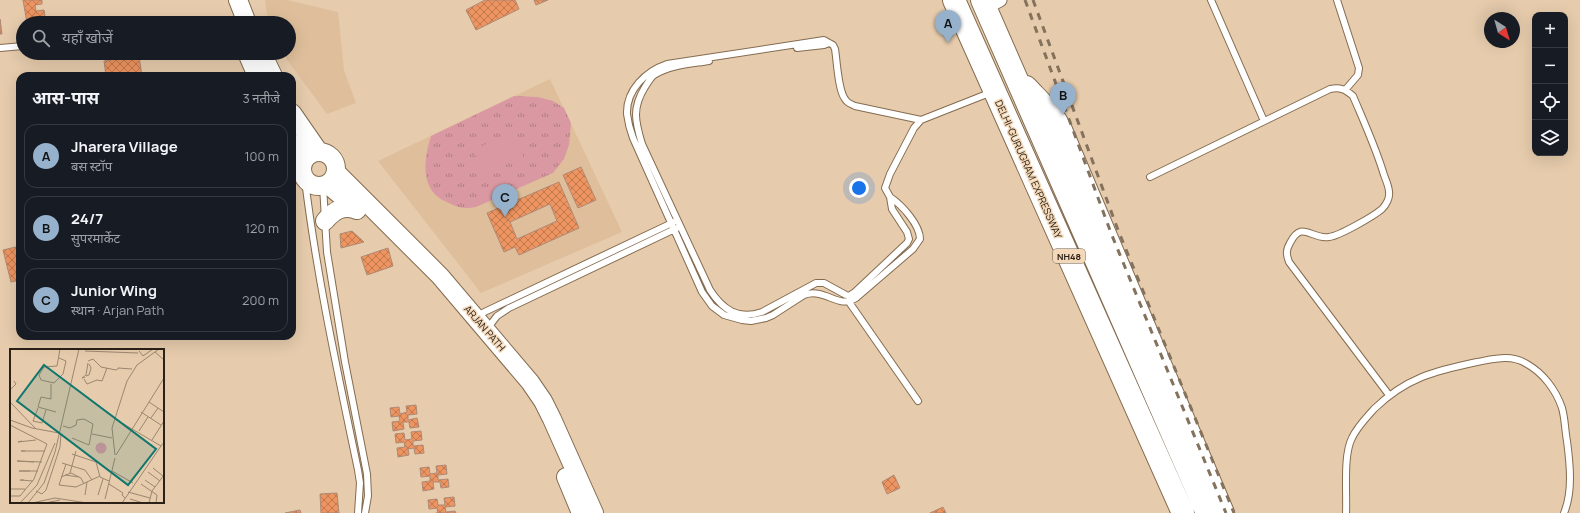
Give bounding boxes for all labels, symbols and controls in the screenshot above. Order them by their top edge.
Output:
pin: A [935,10,961,43]
north arrow [1484,12,1520,48]
map controls [1532,12,1568,156]
button: + [1532,12,1568,48]
search box [16,16,296,60]
icon: search [30,27,52,49]
text: यहाँ खोजें [62,27,113,48]
button: − [1532,48,1568,84]
pin: B [1050,82,1076,115]
button: locate [1532,84,1568,120]
text: आस-पास [32,86,99,109]
text: 3 नतीजे [243,89,280,107]
street label: DELHI-GURUGRAM EXPRESSWAY [992,98,1066,241]
button: layers [1532,120,1568,156]
text: Jharera Village [71,136,178,157]
text: A [42,147,50,165]
text: 100 m [244,147,279,165]
text: बस स्टॉप [71,157,112,175]
your location [849,178,869,198]
pin: C [492,184,518,217]
text: 24/7 [71,208,103,229]
text: B [42,219,50,237]
text: 120 m [245,219,279,237]
text: सुपरमार्केट [71,229,120,247]
road number: NH48 [1053,249,1085,263]
text: Junior Wing [71,280,157,301]
text: C [41,291,51,309]
text: 200 m [242,291,279,309]
text: स्थान · Arjan Path [71,301,164,319]
street label: ARJAN PATH [461,302,509,354]
inset map [10,349,164,503]

